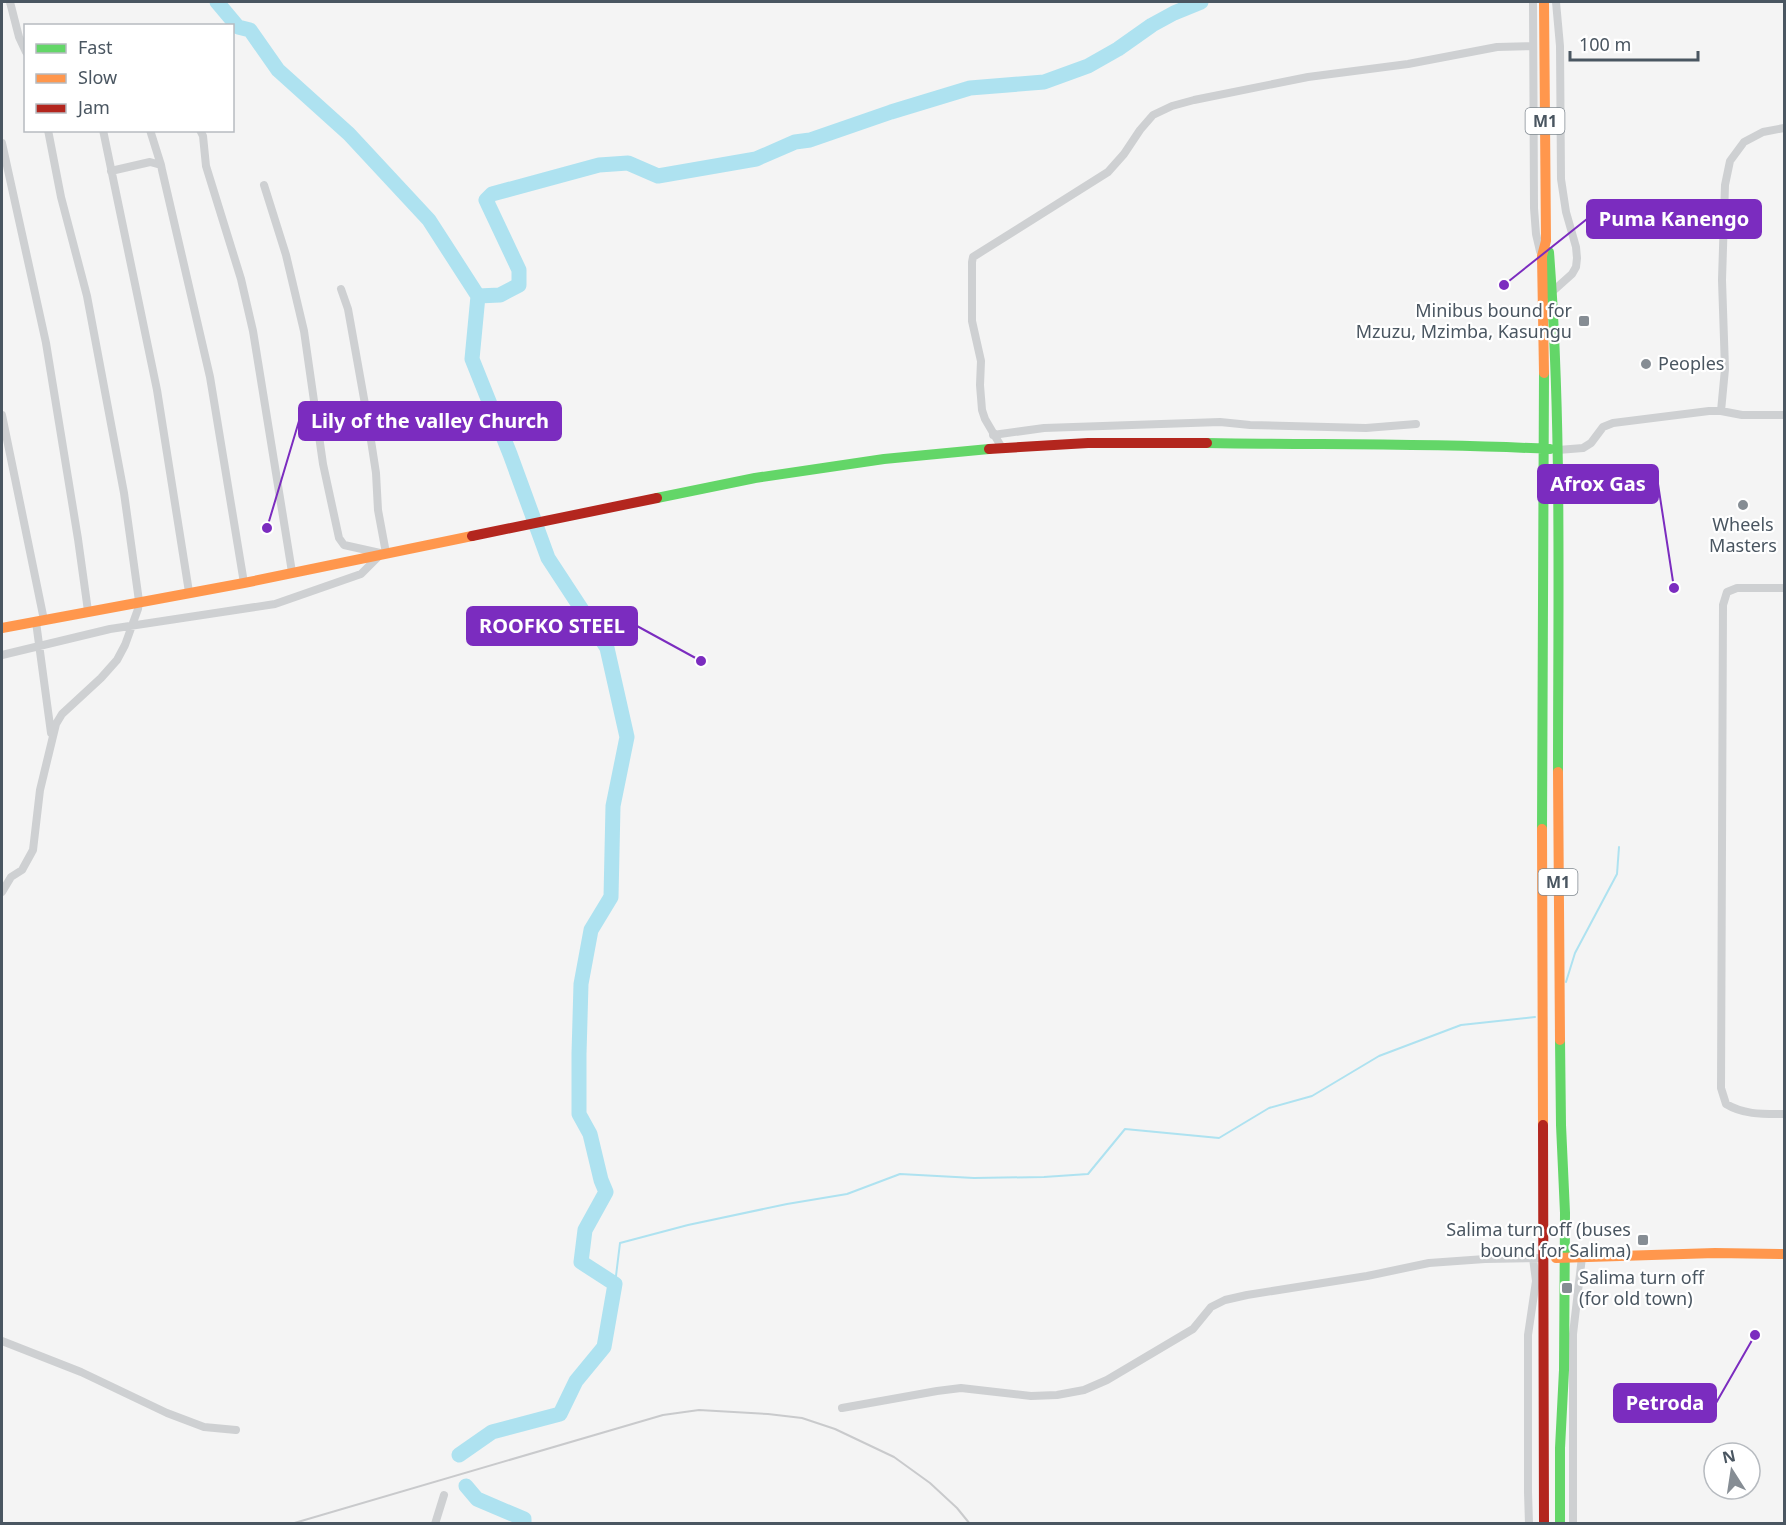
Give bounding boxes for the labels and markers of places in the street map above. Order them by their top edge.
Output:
callout: Puma Kanengo [1587,200,1761,238]
place label: Minibus bound for Mzuzu, Mzimba, Kasungu [1356,298,1573,343]
marker: Minibus bound for Mzuzu, Mzimba, Kasungu [1577,314,1591,328]
place label: Peoples [1658,351,1724,375]
marker: Peoples [1639,357,1653,371]
callout: Lily of the valley Church [299,402,561,440]
callout: Afrox Gas [1538,465,1658,503]
marker: Wheels Masters [1736,498,1750,512]
place label: Wheels Masters [1709,512,1777,557]
callout: ROOFKO STEEL [467,607,637,645]
place label: Salima turn off (buses bound for Salima) [1446,1217,1631,1262]
marker: Salima turn off (buses bound for Salima) [1636,1233,1650,1247]
place label: Salima turn off (for old town) [1579,1265,1706,1310]
marker: Salima turn off (for old town) [1560,1281,1574,1295]
callout: Petroda [1614,1384,1716,1422]

